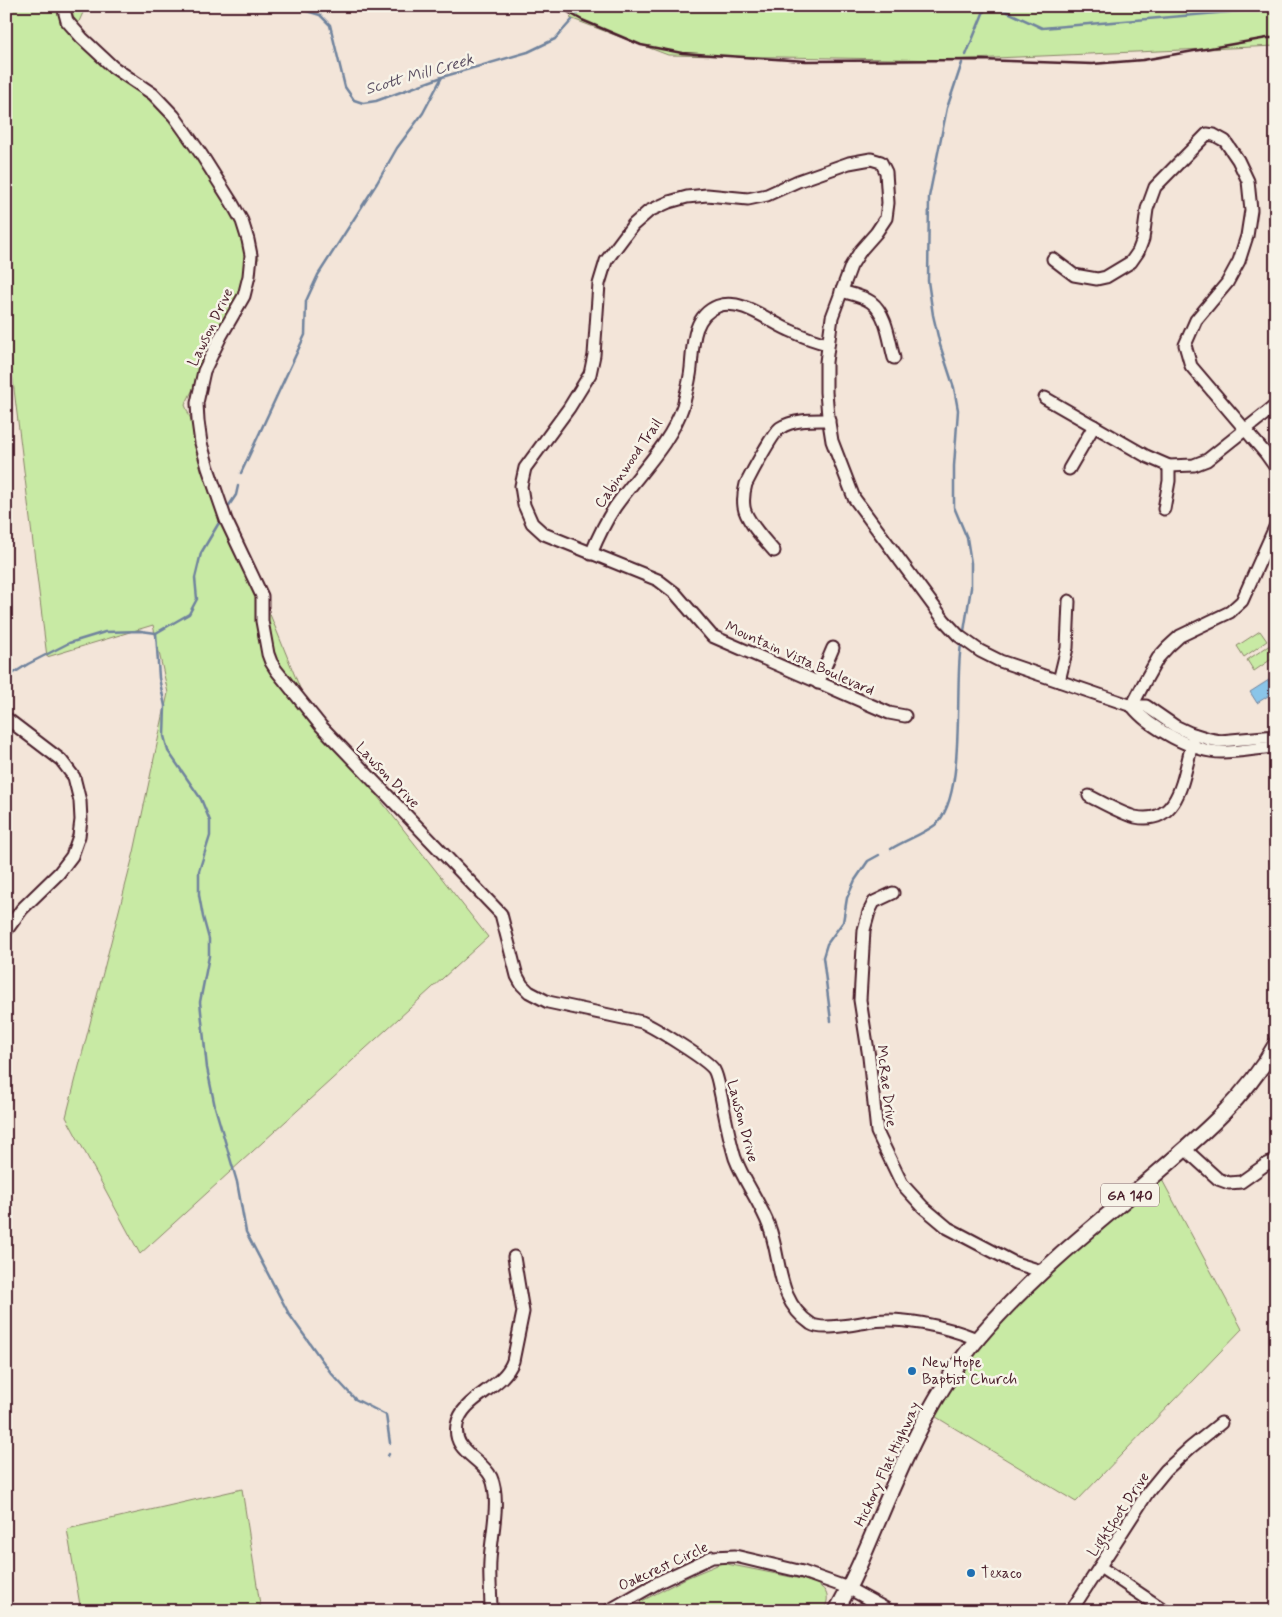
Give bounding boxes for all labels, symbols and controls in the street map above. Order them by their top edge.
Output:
water label: Scott Mill Creek [363,49,476,100]
street label: Lawson Drive [183,285,239,370]
street label: Cabinwood Trail [590,414,667,512]
street label: Mountain Vista Boulevard [722,617,877,701]
street label: Lawson Drive [351,738,424,813]
street label: McRae Drive [871,1044,901,1128]
street label: Lawson Drive [721,1078,763,1165]
road number: GA 140 [1101,1184,1159,1206]
place label: New Hope Baptist Church [922,1353,1018,1390]
marker: New Hope Baptist Church [906,1365,918,1377]
street label: Hickory Flat Highway [850,1399,926,1530]
street label: Lightfoot Drive [1083,1468,1156,1562]
street label: Oakcrest Circle [615,1537,712,1596]
place label: Texaco [981,1564,1022,1584]
marker: Texaco [965,1567,977,1579]

